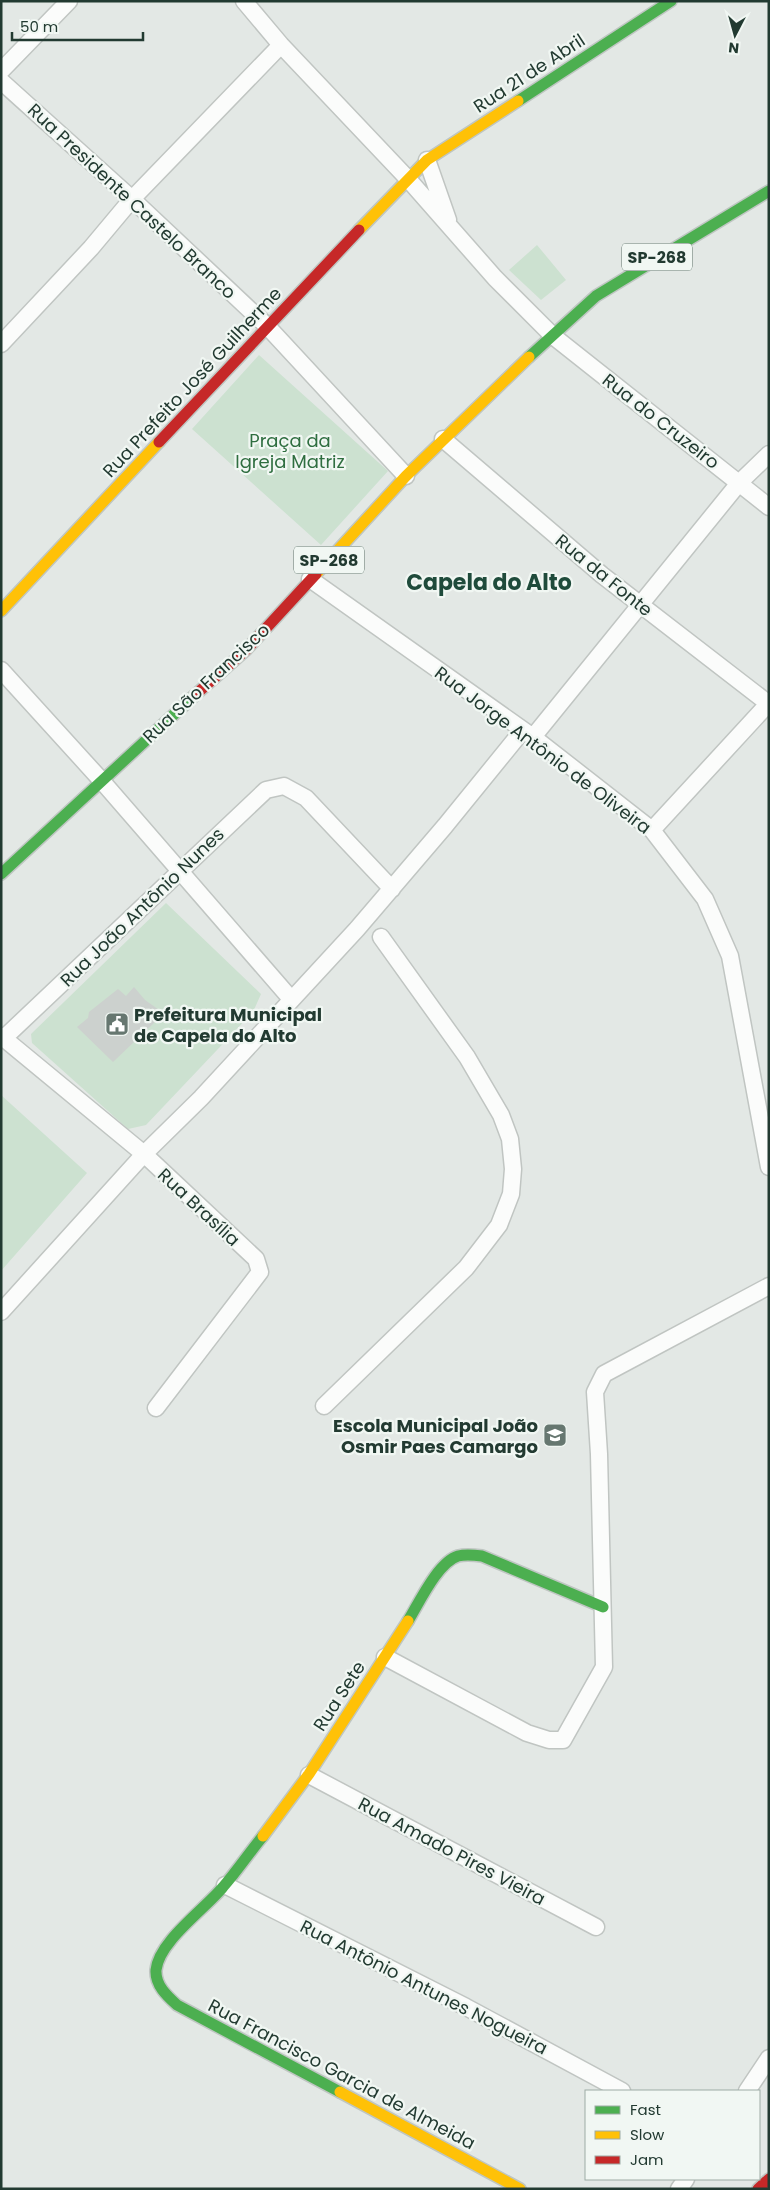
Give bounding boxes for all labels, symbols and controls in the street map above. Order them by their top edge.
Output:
scale bar [12,10,144,42]
north arrow [710,10,760,60]
text: 50 m [20,16,58,37]
street label: Rua 21 de Abril [468,28,590,118]
text: N [727,37,740,58]
street label: Rua Presidente Castelo Branco [22,97,242,305]
road number: SP-268 [622,243,692,270]
street label: Rua Prefeito José Guilherme [97,281,287,483]
street label: Rua do Cruzeiro [597,367,725,475]
park label: Praça da Igreja Matriz [235,428,345,474]
street label: Rua da Fonte [550,528,658,622]
road number: SP-268 [294,546,364,574]
district label: Capela do Alto [406,567,572,598]
street label: Rua São Francisco [137,618,275,748]
street label: Rua Jorge Antônio de Oliveira [430,660,656,840]
street label: Rua João Antônio Nunes [54,822,230,992]
place label: Prefeitura Municipal de Capela do Alto [134,1002,322,1048]
public building icon: Prefeitura Municipal de Capela do Alto [104,1011,130,1037]
street label: Rua Brasília [152,1162,246,1252]
place label: Escola Municipal João Osmir Paes Camargo [333,1413,538,1459]
school or university icon: Escola Municipal João Osmir Paes Camargo [542,1422,568,1448]
street label: Rua Sete [307,1656,371,1736]
street label: Rua Amado Pires Vieira [354,1791,550,1911]
street label: Rua Antônio Antunes Nogueira [296,1914,552,2060]
street label: Rua Francisco Garcia de Almeida [204,1993,480,2155]
legend [585,2090,760,2180]
text: Fast [630,2099,661,2120]
text: Slow [630,2124,665,2145]
text: Jam [630,2149,664,2170]

